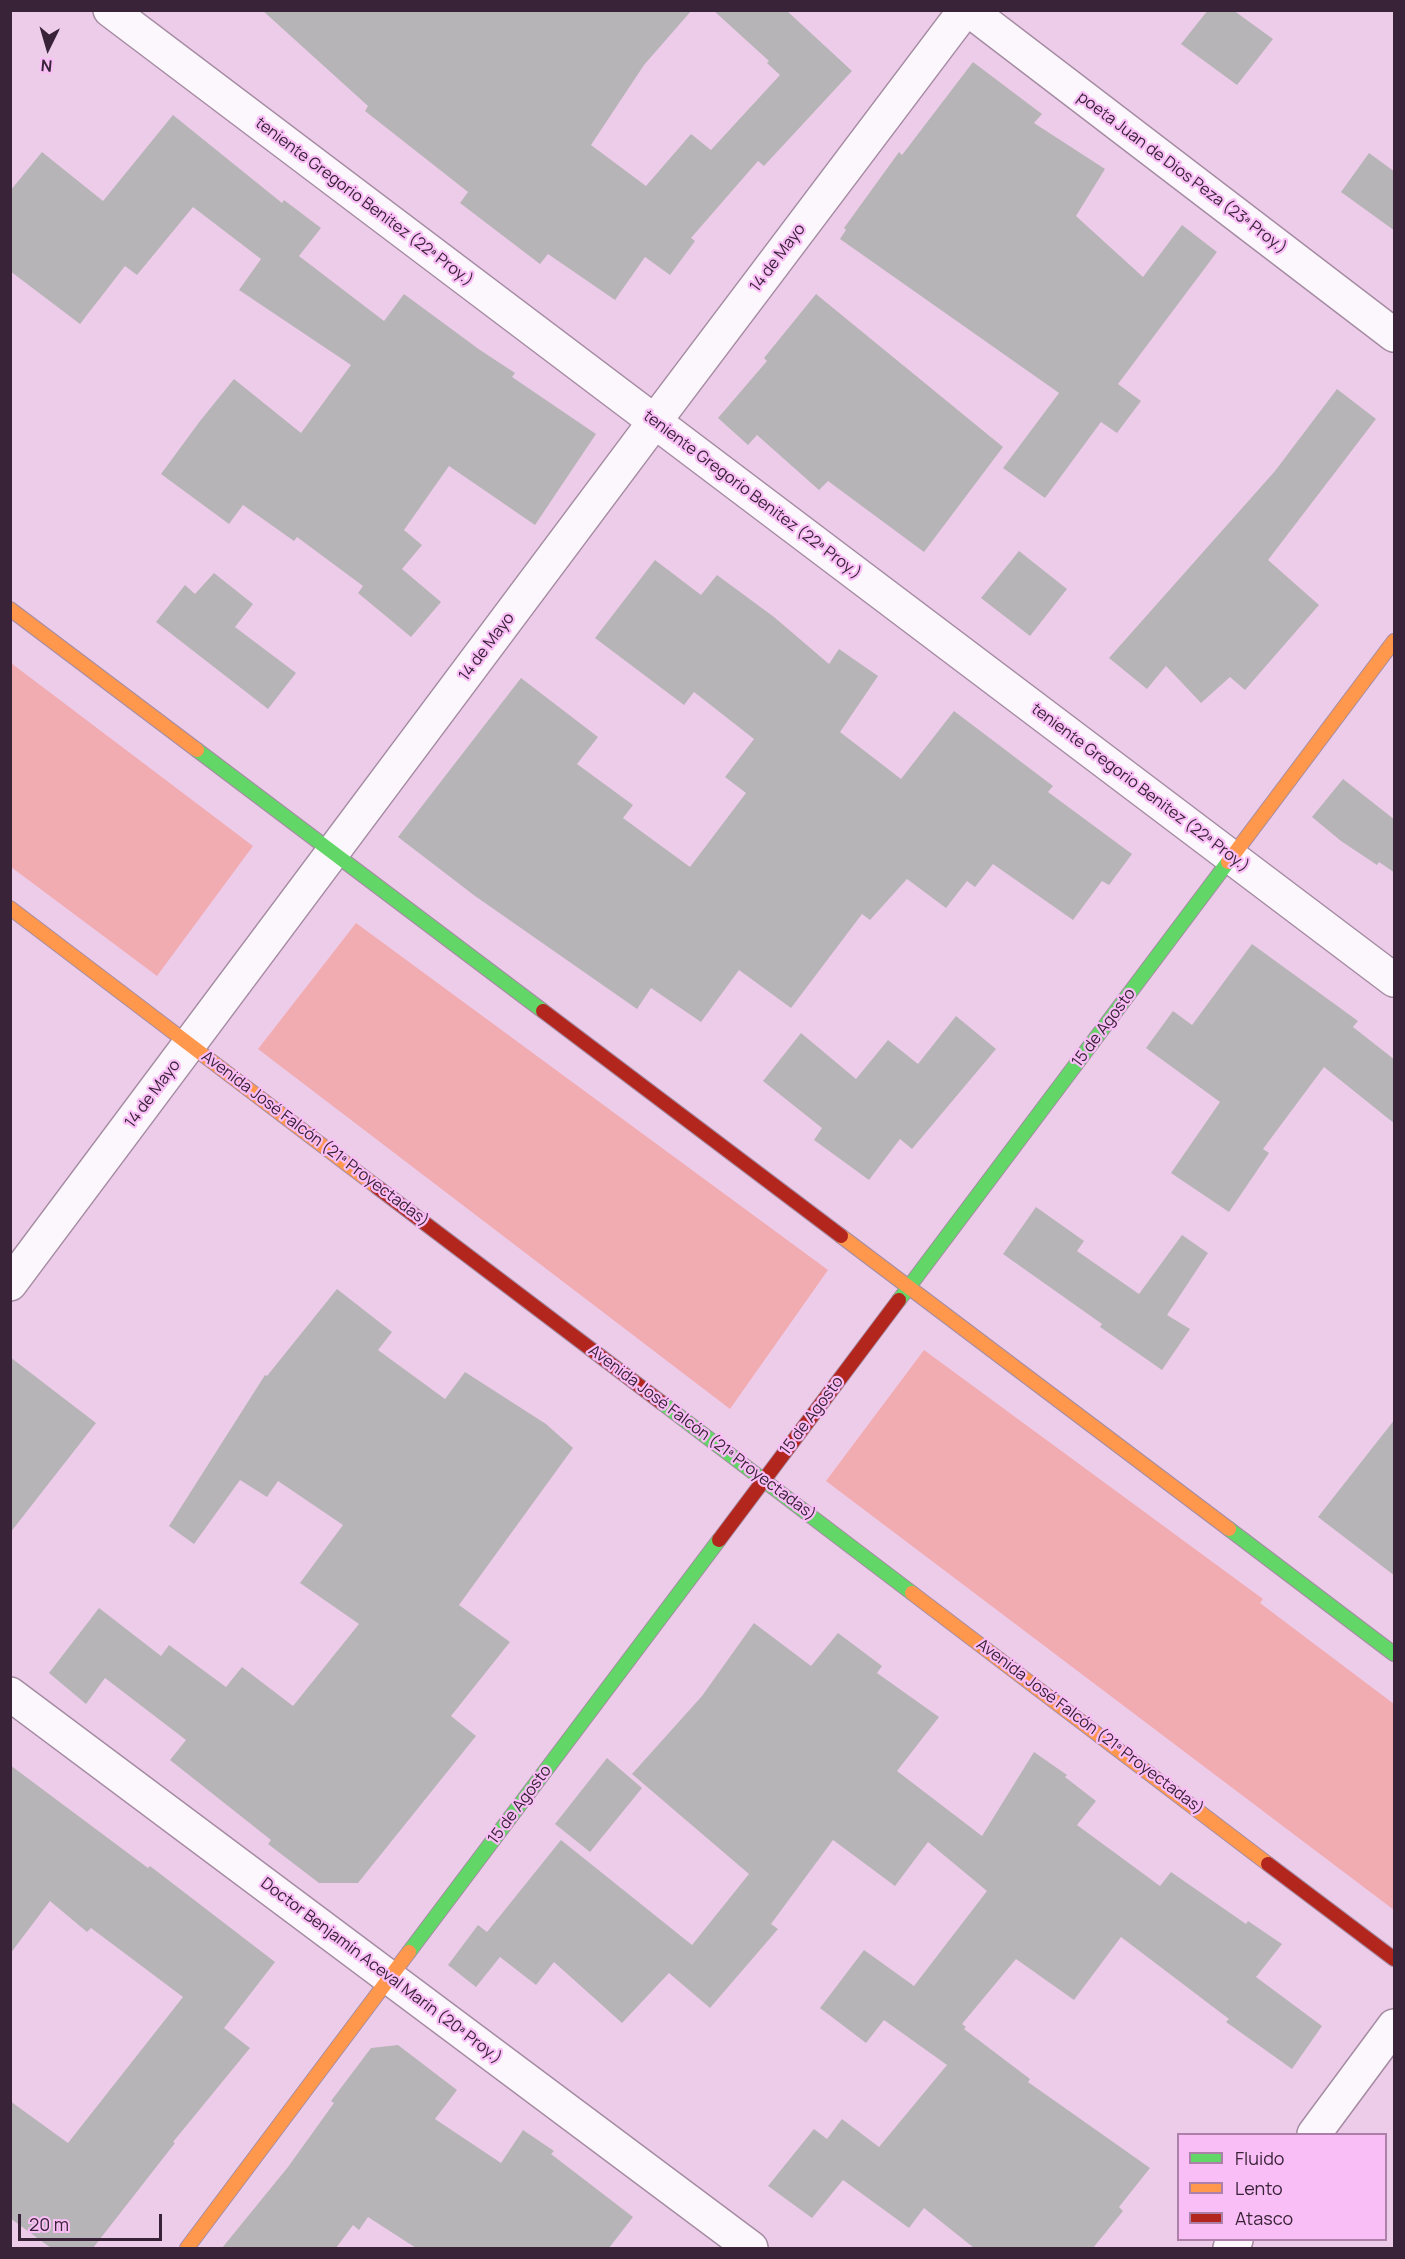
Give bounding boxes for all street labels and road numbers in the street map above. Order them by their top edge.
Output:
street label: poeta Juan de Dios Peza (23ª Proy.) [1073,88,1291,258]
street label: teniente Gregorio Benitez (22ª Proy.) [251,114,477,290]
street label: 14 de Mayo [746,220,810,296]
street label: teniente Gregorio Benitez (22ª Proy.) [639,407,865,583]
street label: 14 de Mayo [455,609,519,685]
street label: teniente Gregorio Benitez (22ª Proy.) [1027,700,1253,876]
street label: 15 de Agosto [1068,985,1140,1071]
street label: Avenida José Falcón (21ª Proyectadas) [198,1047,432,1231]
street label: 14 de Mayo [121,1056,185,1132]
street label: Avenida José Falcón (21ª Proyectadas) [585,1341,819,1525]
street label: 15 de Agosto [776,1373,848,1459]
street label: Avenida José Falcón (21ª Proyectadas) [973,1635,1207,1819]
street label: 15 de Agosto [484,1762,556,1848]
street label: Doctor Benjamín Aceval Marin (20ª Proy.) [257,1874,505,2068]

